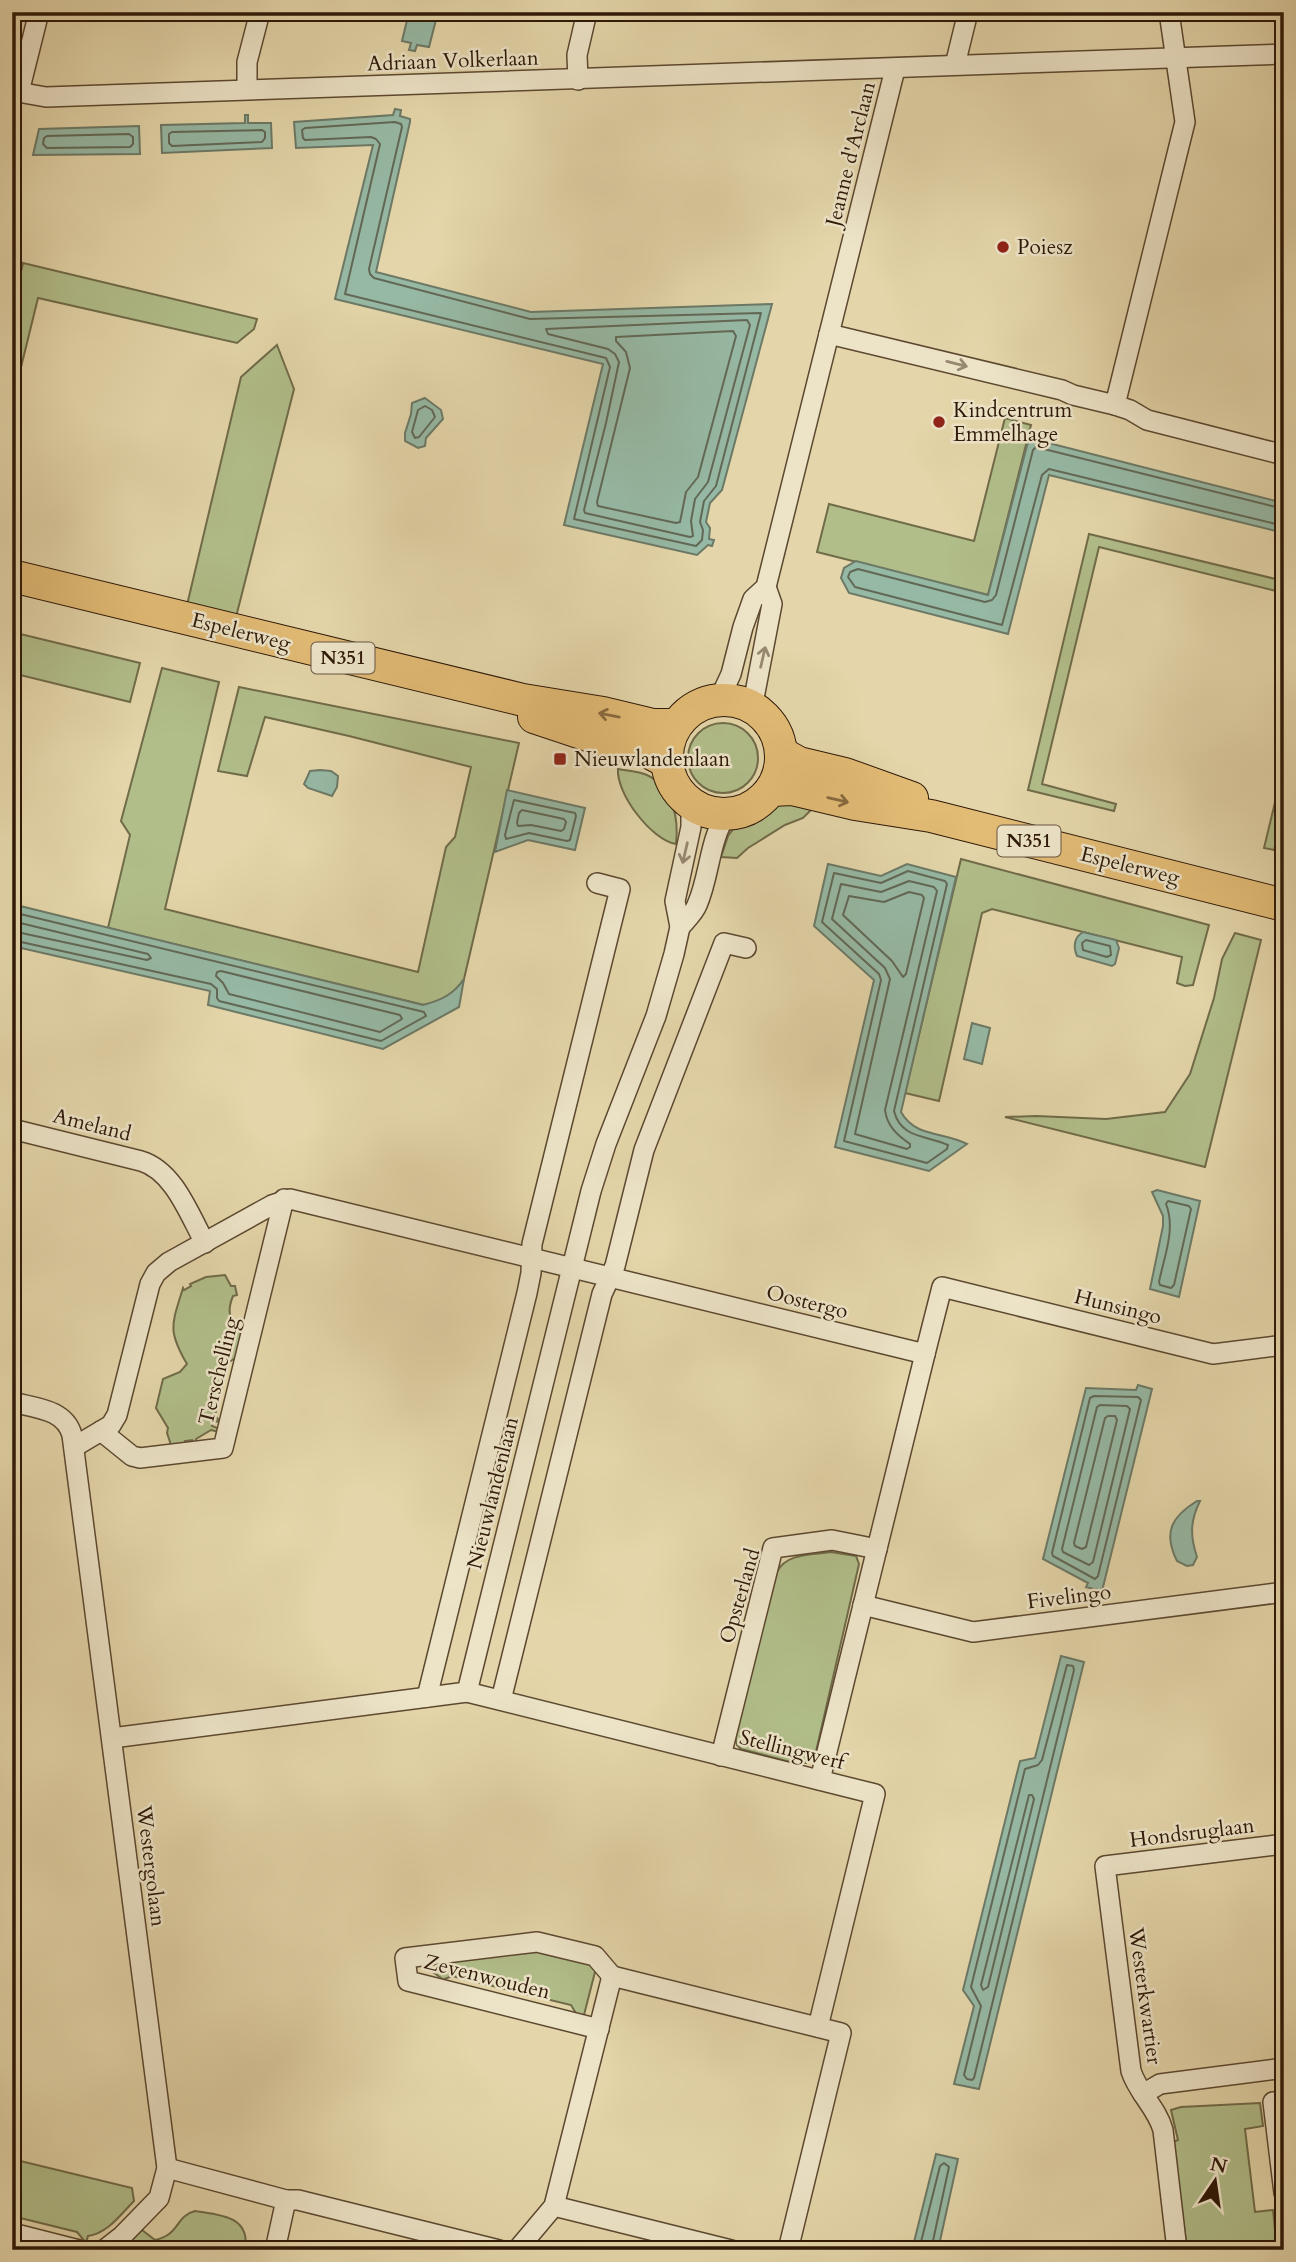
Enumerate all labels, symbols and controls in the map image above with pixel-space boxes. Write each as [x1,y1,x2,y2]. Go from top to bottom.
street label: Adriaan Volkerlaan [367,44,539,78]
street label: Jeanne d'Arclaan [818,78,883,232]
place label: Poiesz [1017,233,1073,262]
marker: Poiesz [995,239,1011,255]
one-way arrow [945,358,968,372]
place label: Kindcentrum Emmelhage [953,396,1073,449]
marker: Kindcentrum Emmelhage [931,414,947,430]
street label: Espelerweg [188,606,294,658]
road number: N351 [312,642,374,674]
one-way arrow [756,646,770,669]
one-way arrow [599,707,621,721]
place label: Nieuwlandenlaan [574,745,730,774]
marker: Nieuwlandenlaan [552,751,568,767]
one-way arrow [826,794,849,807]
road number: N351 [998,826,1060,856]
street label: Espelerweg [1077,840,1183,892]
one-way arrow [678,841,691,863]
street label: Ameland [50,1101,134,1149]
street label: Oostergo [763,1278,851,1326]
street label: Hunsingo [1071,1282,1165,1332]
street label: Terschelling [192,1314,246,1428]
street label: Nieuwlandenlaan [460,1414,526,1572]
street label: Opsterland [713,1545,767,1647]
street label: Fivelingo [1025,1577,1113,1617]
street label: Stellingwerf [736,1723,851,1778]
street label: Westergolaan [129,1803,173,1928]
street label: Hondsruglaan [1128,1811,1256,1855]
street label: Westerkwartier [1121,1925,1169,2067]
street label: Zevenwouden [421,1947,553,2007]
north arrow [1180,2146,1250,2216]
text: N [1208,2151,1230,2180]

